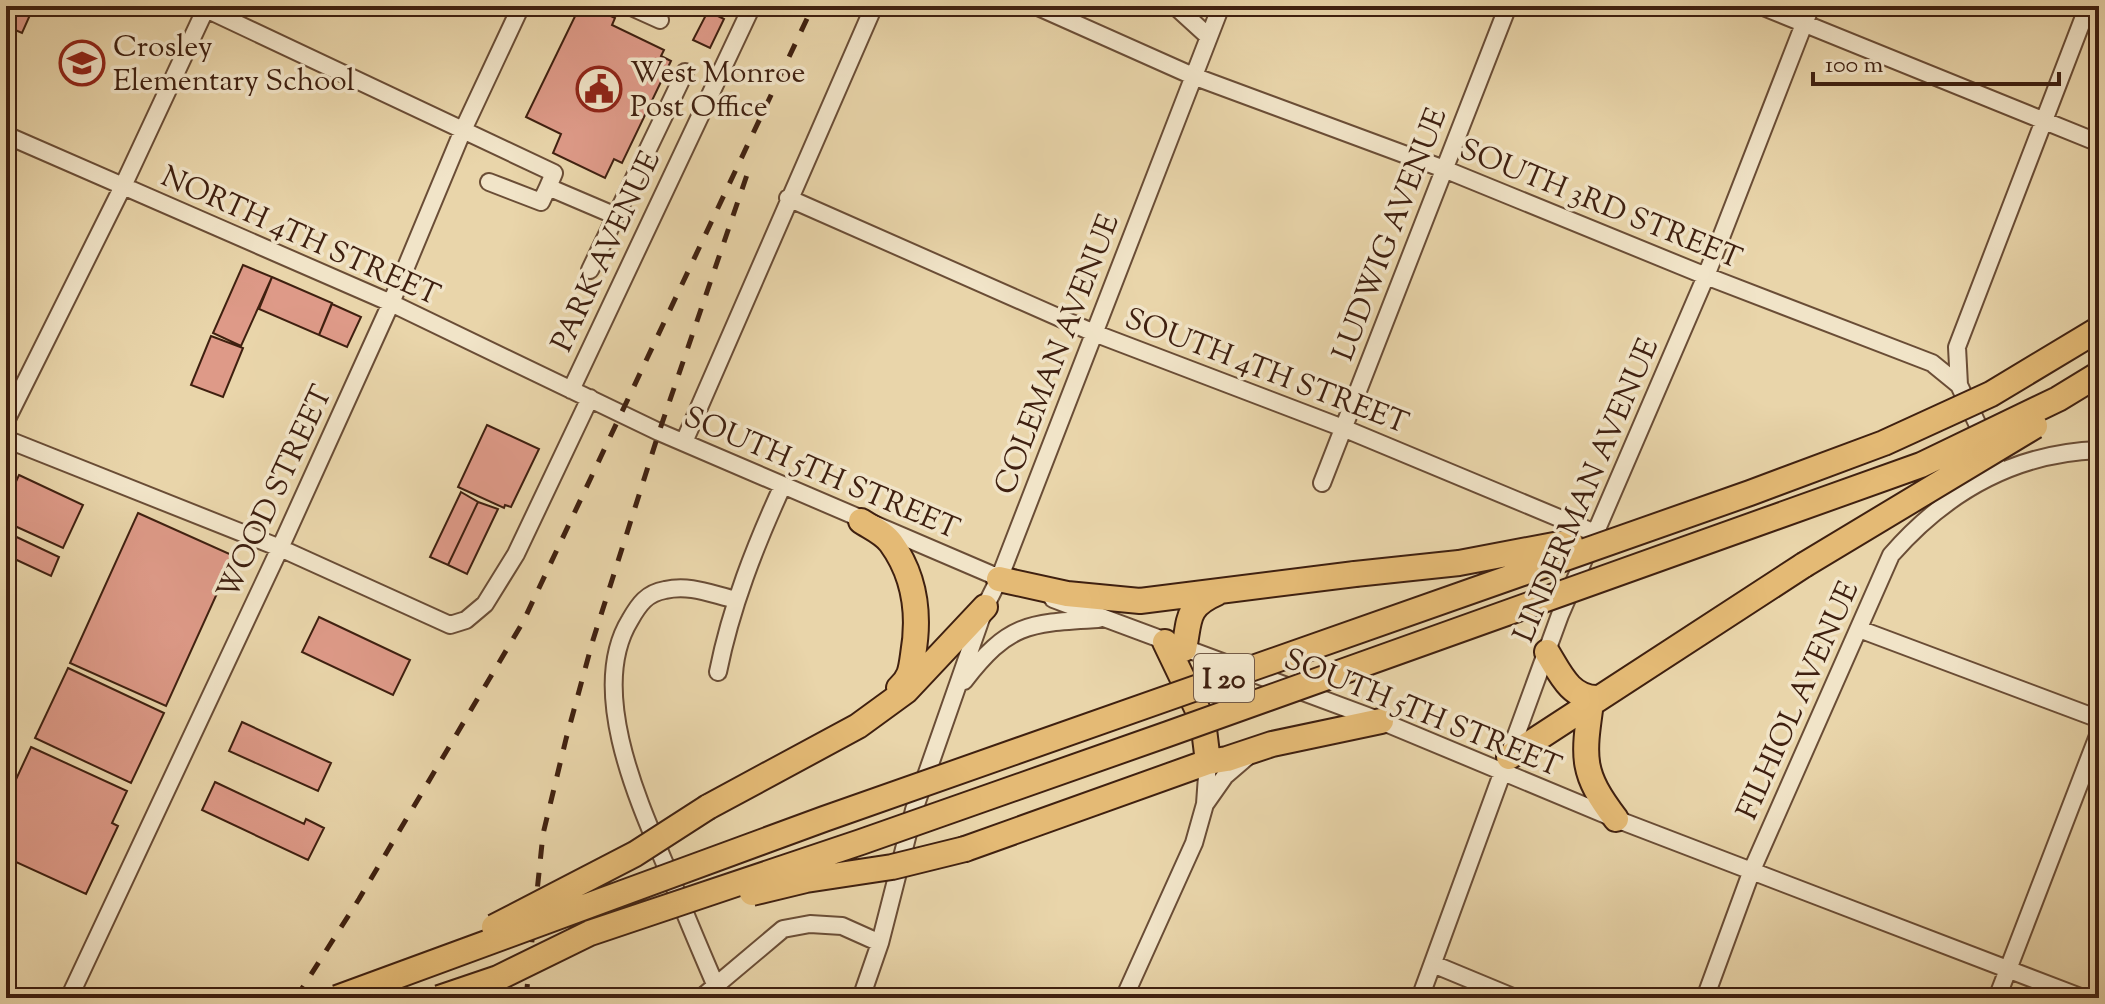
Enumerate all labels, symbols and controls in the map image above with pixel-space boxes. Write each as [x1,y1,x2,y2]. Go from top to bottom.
place label: Crosley Elementary School [113,27,355,104]
scale bar [1813,36,2059,86]
school or university icon: Crosley Elementary School [58,39,106,87]
text: 100 m [1825,49,1883,83]
place label: West Monroe Post Office [630,53,805,130]
public building icon: West Monroe Post Office [575,65,623,113]
street label: LUDWIG AVENUE [1323,102,1459,368]
street label: SOUTH 3RD STREET [1453,129,1748,282]
street label: PARK AVENUE [542,145,673,360]
street label: NORTH 4TH STREET [154,156,446,318]
street label: COLEMAN AVENUE [985,208,1132,501]
street label: SOUTH 4TH STREET [1118,298,1414,446]
street label: LINDERMAN AVENUE [1504,332,1671,650]
street label: WOOD STREET [208,379,345,607]
street label: SOUTH 5TH STREET [676,397,966,552]
street label: FILHIOL AVENUE [1727,575,1871,827]
street label: SOUTH 5TH STREET [1277,639,1567,790]
road number: I 20 [1194,654,1254,702]

